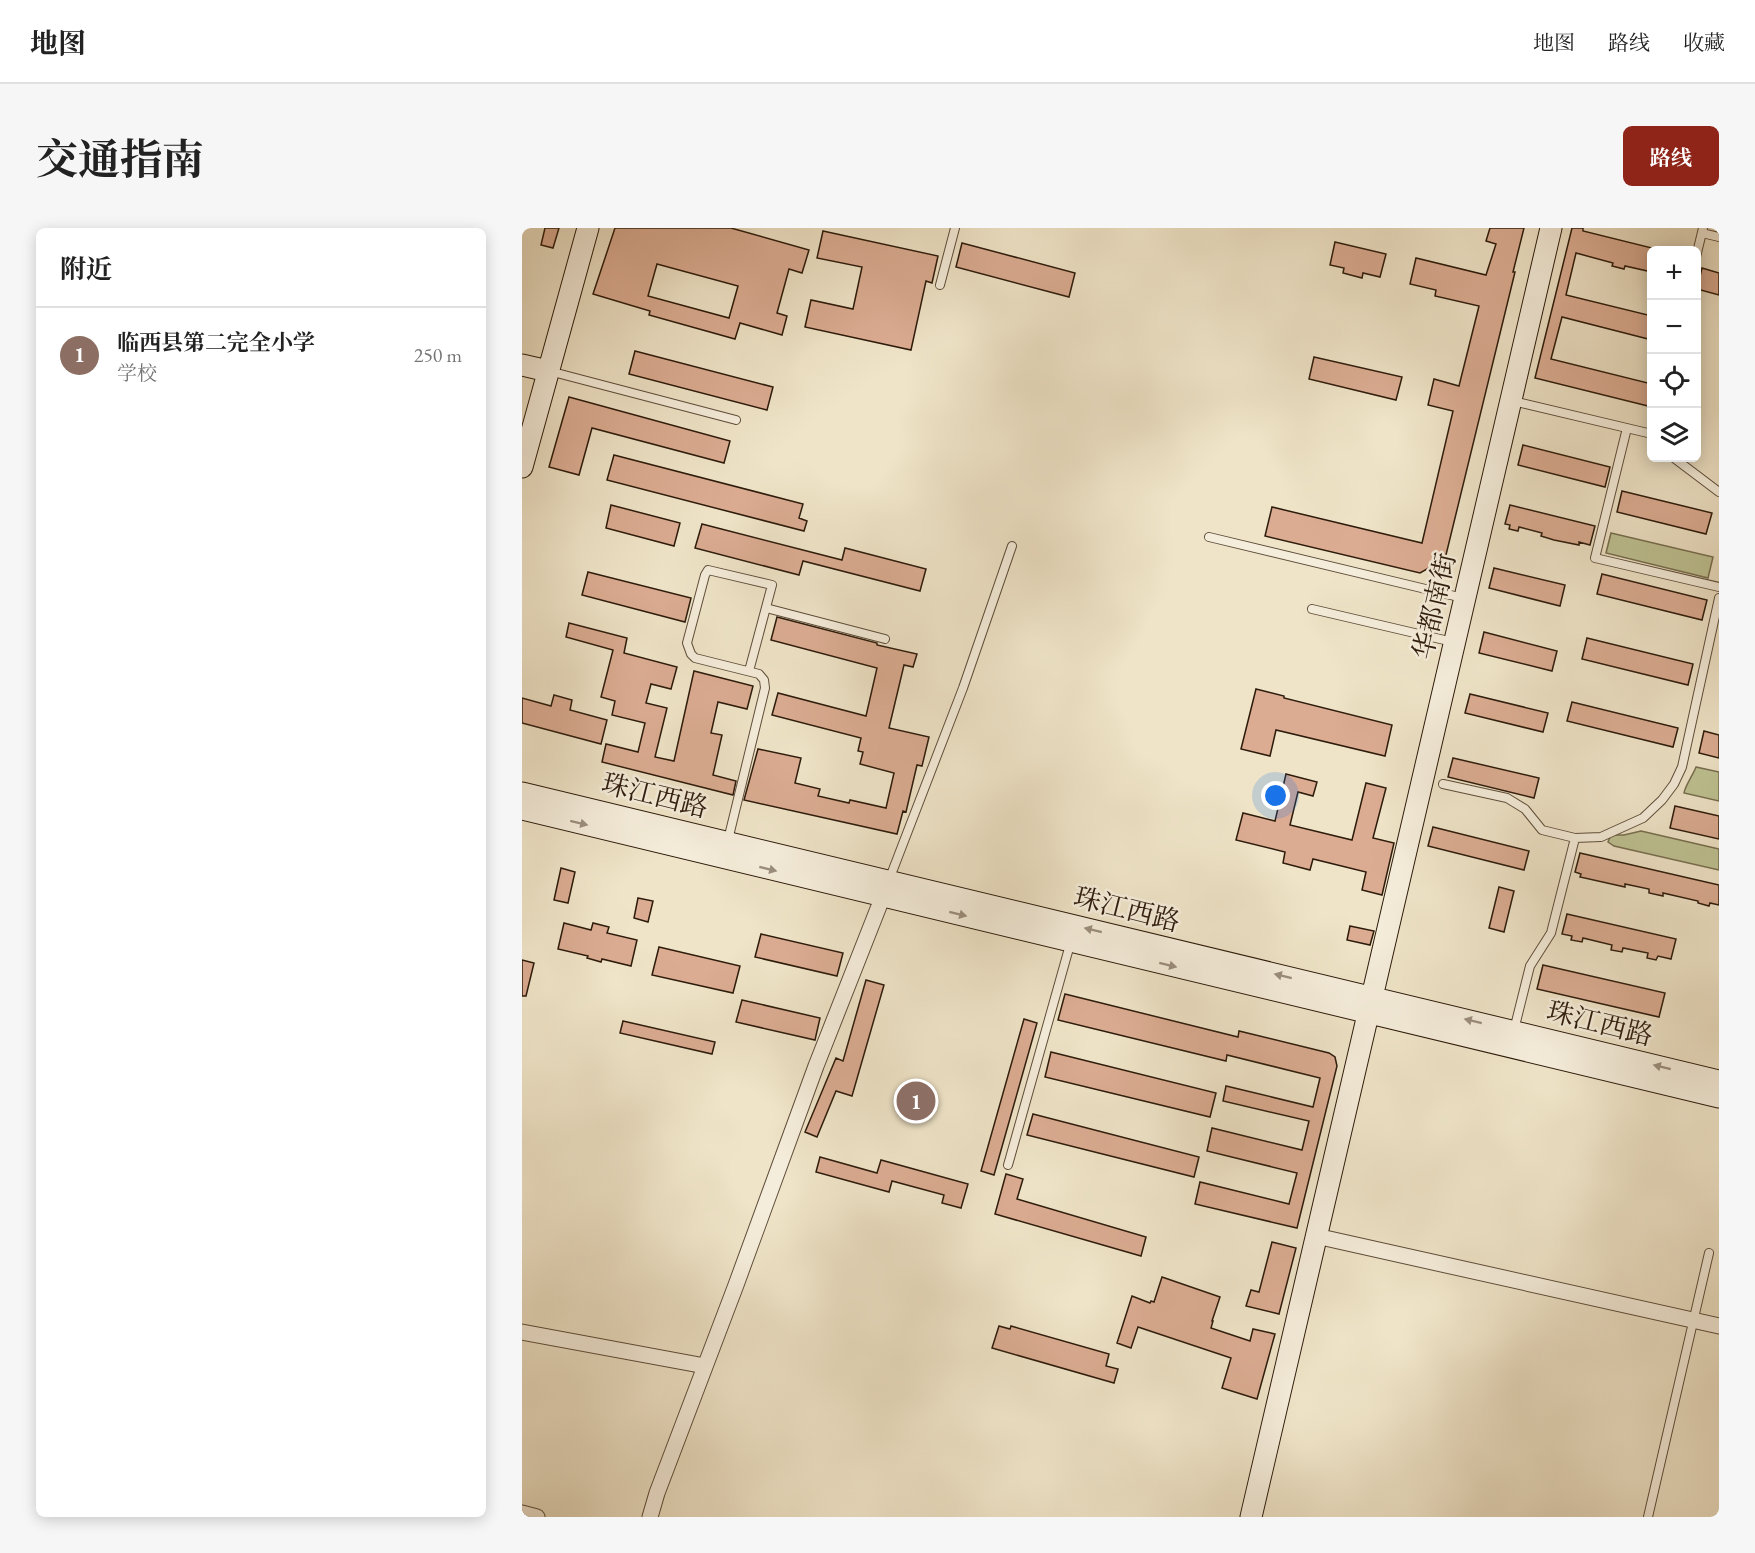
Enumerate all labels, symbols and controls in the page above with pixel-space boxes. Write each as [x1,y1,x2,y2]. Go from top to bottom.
text: 地图 [30,25,86,61]
text: 地图 [1533,29,1575,56]
text: 路线 [1608,29,1650,56]
text: 收藏 [1683,29,1725,56]
button: 路线 [1623,126,1719,186]
text: 交通指南 [36,132,204,187]
map controls [1647,246,1701,462]
button: + [1647,246,1701,300]
text: 附近 [60,252,112,286]
button: − [1647,300,1701,354]
text: 临西县第二完全小学 [117,328,315,357]
text: 1 [74,342,85,368]
text: 250 m [414,342,462,368]
button: locate [1647,354,1701,408]
text: 学校 [117,360,157,386]
button: layers [1647,408,1701,462]
street label: 华都南街 [1405,549,1463,663]
street label: 珠江西路 [598,765,712,825]
your location [1261,781,1290,810]
one-way arrow [570,818,588,828]
one-way arrow [759,864,778,874]
street label: 珠江西路 [1070,879,1184,939]
one-way arrow [949,910,967,920]
one-way arrow [1084,925,1103,935]
one-way arrow [1159,960,1177,970]
one-way arrow [1274,970,1292,980]
street label: 珠江西路 [1543,993,1657,1053]
one-way arrow [1463,1016,1482,1026]
one-way arrow [1653,1062,1671,1072]
pin: 1 [896,1078,936,1124]

